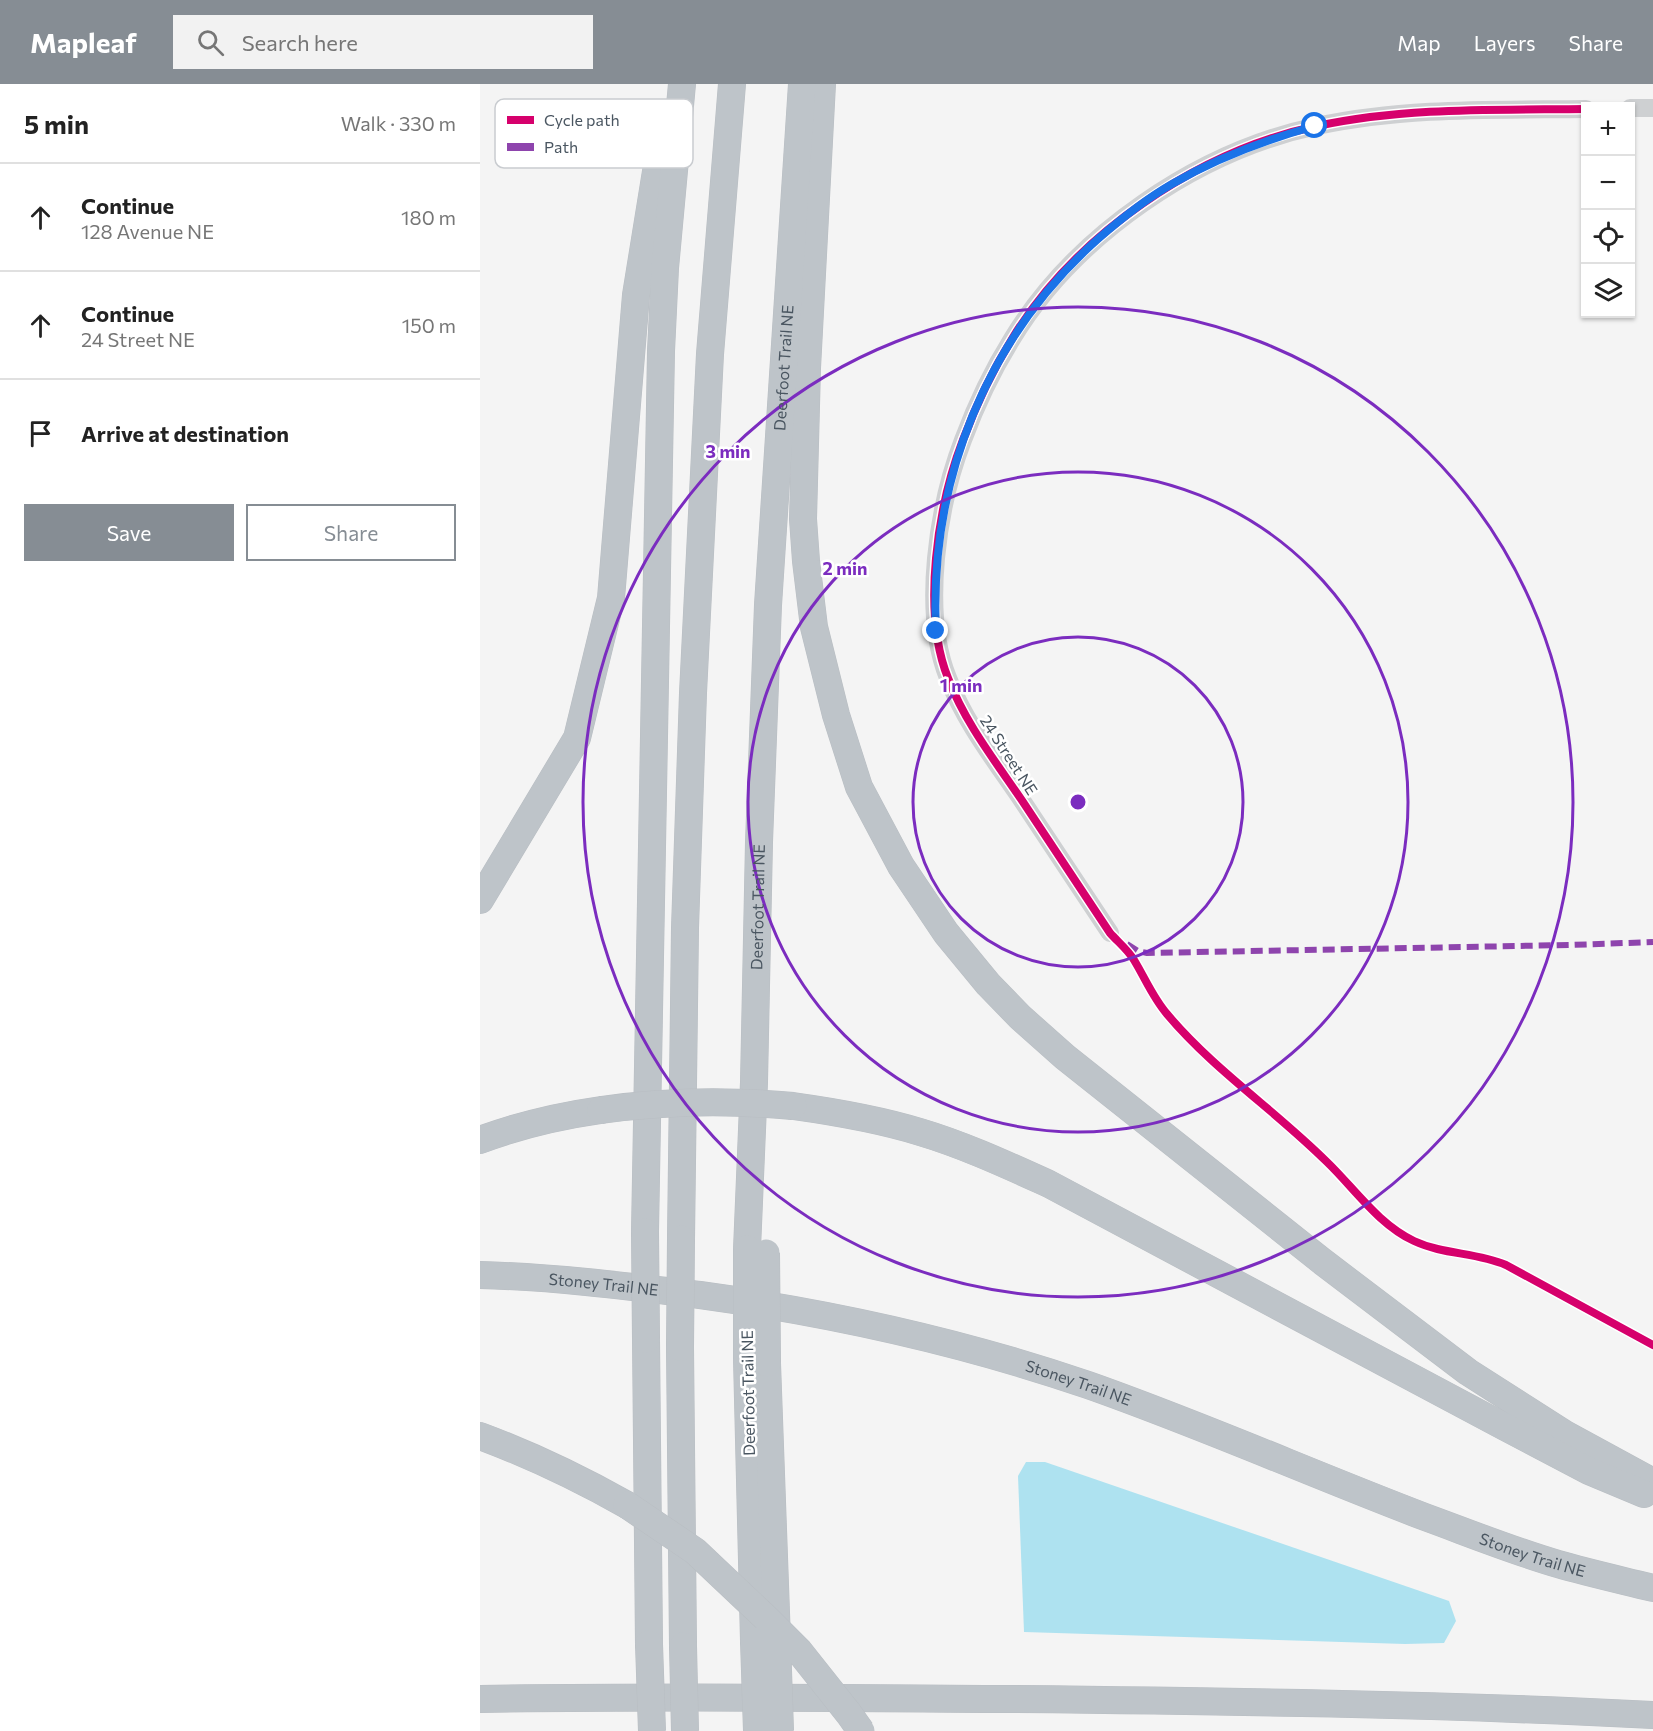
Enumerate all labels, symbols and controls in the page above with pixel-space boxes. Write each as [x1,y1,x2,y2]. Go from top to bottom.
search box [173,15,593,69]
text: Mapleaf [30,25,137,59]
icon: search [194,26,227,59]
text: Search here [242,29,358,56]
text: Map [1397,30,1441,55]
text: Layers [1474,30,1536,55]
text: Share [1569,30,1623,55]
legend [495,99,693,168]
map controls [1581,102,1635,318]
button: + [1581,102,1635,156]
text: 5 min [24,108,89,139]
text: Cycle path [544,110,620,129]
text: Walk · 330 m [341,111,456,135]
route start [1301,112,1327,138]
text: Path [544,137,578,156]
button: − [1581,156,1635,210]
text: Continue [81,192,174,219]
icon: ahead [24,201,57,234]
text: 180 m [401,205,456,229]
button: locate [1581,210,1635,264]
text: 128 Avenue NE [81,219,214,243]
button: layers [1581,264,1635,318]
text: Continue [81,300,174,327]
street label: Deerfoot Trail NE [769,304,797,431]
icon: ahead [24,309,57,342]
text: 150 m [402,313,456,337]
text: 24 Street NE [81,327,195,351]
icon: arrive [24,417,57,450]
text: Arrive at destination [81,420,289,447]
text: 3 min [705,440,751,462]
button: Save [24,504,234,561]
button: Share [246,504,456,561]
text: 2 min [823,557,867,579]
route end [922,617,948,643]
text: 1 min [940,674,982,696]
street label: 24 Street NE [977,711,1042,798]
centre of rings [1068,792,1088,812]
street label: Deerfoot Trail NE [746,844,768,970]
street label: Stoney Trail NE [548,1269,660,1299]
street label: Deerfoot Trail NE [737,1330,758,1456]
street label: Stoney Trail NE [1023,1356,1134,1409]
street label: Stoney Trail NE [1477,1528,1588,1580]

